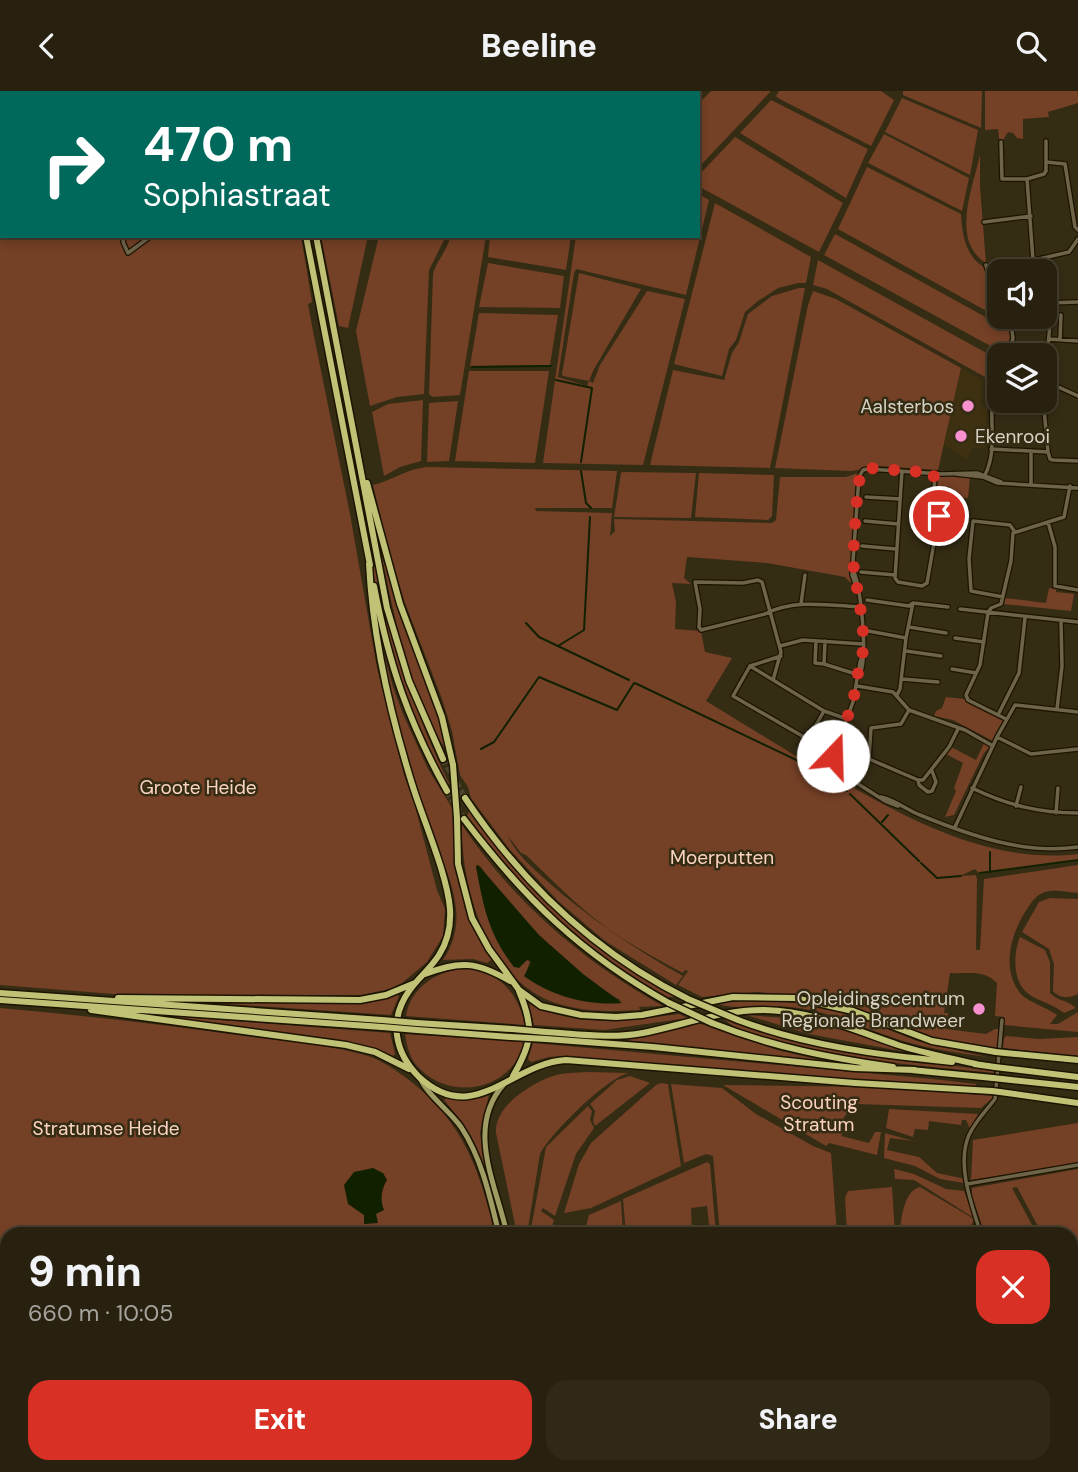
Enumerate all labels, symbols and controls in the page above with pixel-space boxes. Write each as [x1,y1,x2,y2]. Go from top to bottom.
text: Beeline [481,25,597,67]
icon: back [28,27,66,65]
icon: search [1012,27,1050,65]
text: 470 m [143,112,293,176]
icon: right [28,119,119,210]
text: Sophiastraat [143,174,331,216]
map controls [987,259,1057,413]
button: sound [987,259,1057,329]
button: layers [987,343,1057,413]
place label: Aalsterbos [860,394,954,419]
marker: Aalsterbos [960,398,976,414]
place label: Ekenrooi [975,424,1050,449]
marker: Ekenrooi [953,428,969,444]
pin [909,486,969,546]
icon: arrive [920,497,958,535]
position arrow [796,719,870,793]
park label: Groote Heide [139,775,257,800]
park label: Moerputten [670,845,774,870]
place label: Opleidingscentrum Regionale Brandweer [781,986,965,1033]
marker: Opleidingscentrum Regionale Brandweer [971,1001,987,1017]
park label: Scouting Stratum [780,1090,858,1137]
park label: Stratumse Heide [32,1116,180,1141]
text: 9 min [28,1244,142,1299]
button: close [976,1250,1050,1324]
text: 660 m · 10:05 [28,1298,173,1328]
button: Exit [28,1380,532,1460]
button: Share [546,1380,1050,1460]

